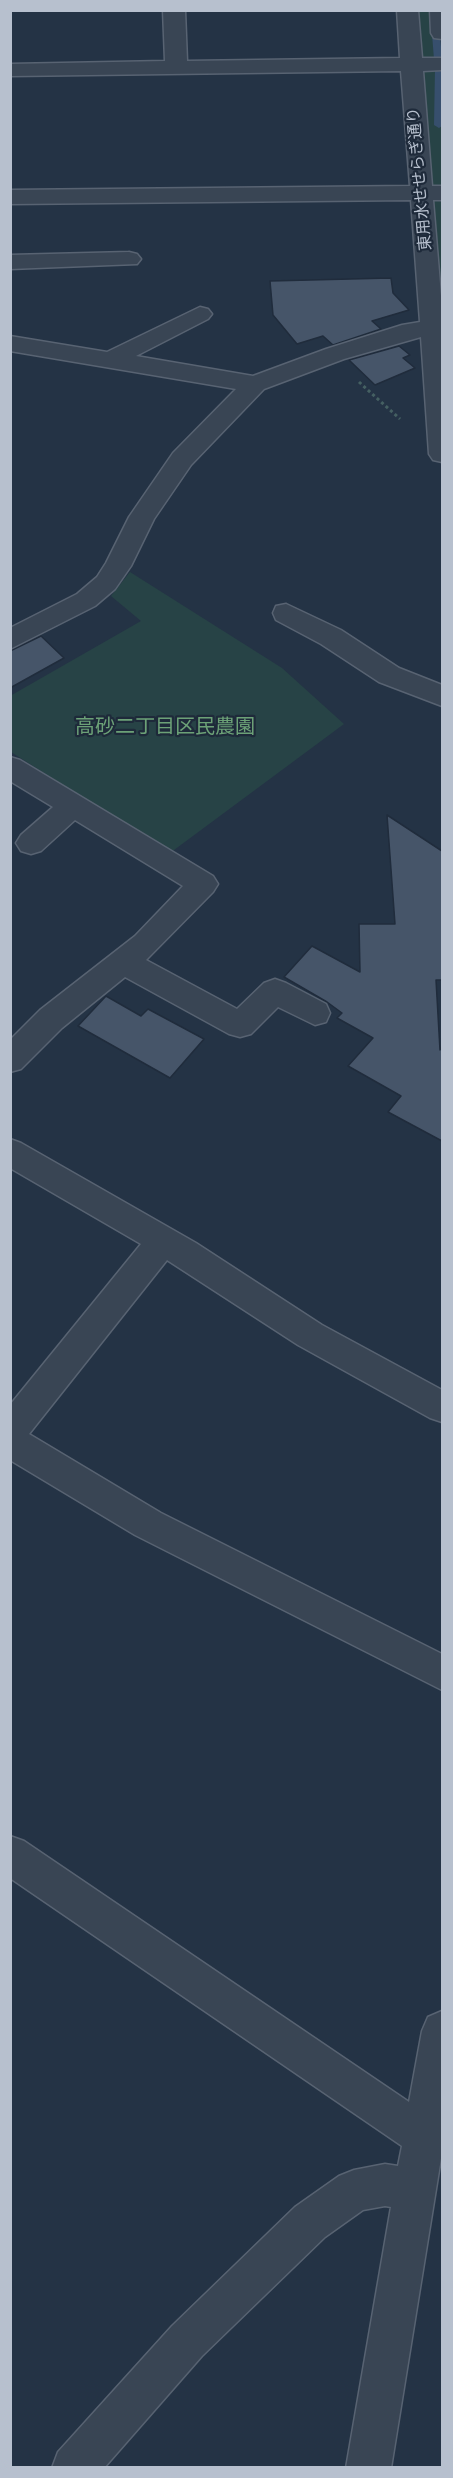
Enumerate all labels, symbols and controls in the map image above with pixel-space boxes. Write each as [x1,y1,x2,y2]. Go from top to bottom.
street label: 東用水せせらぎ通り [404,106,436,252]
park label: 高砂二丁目区民農園 [75,715,255,739]

